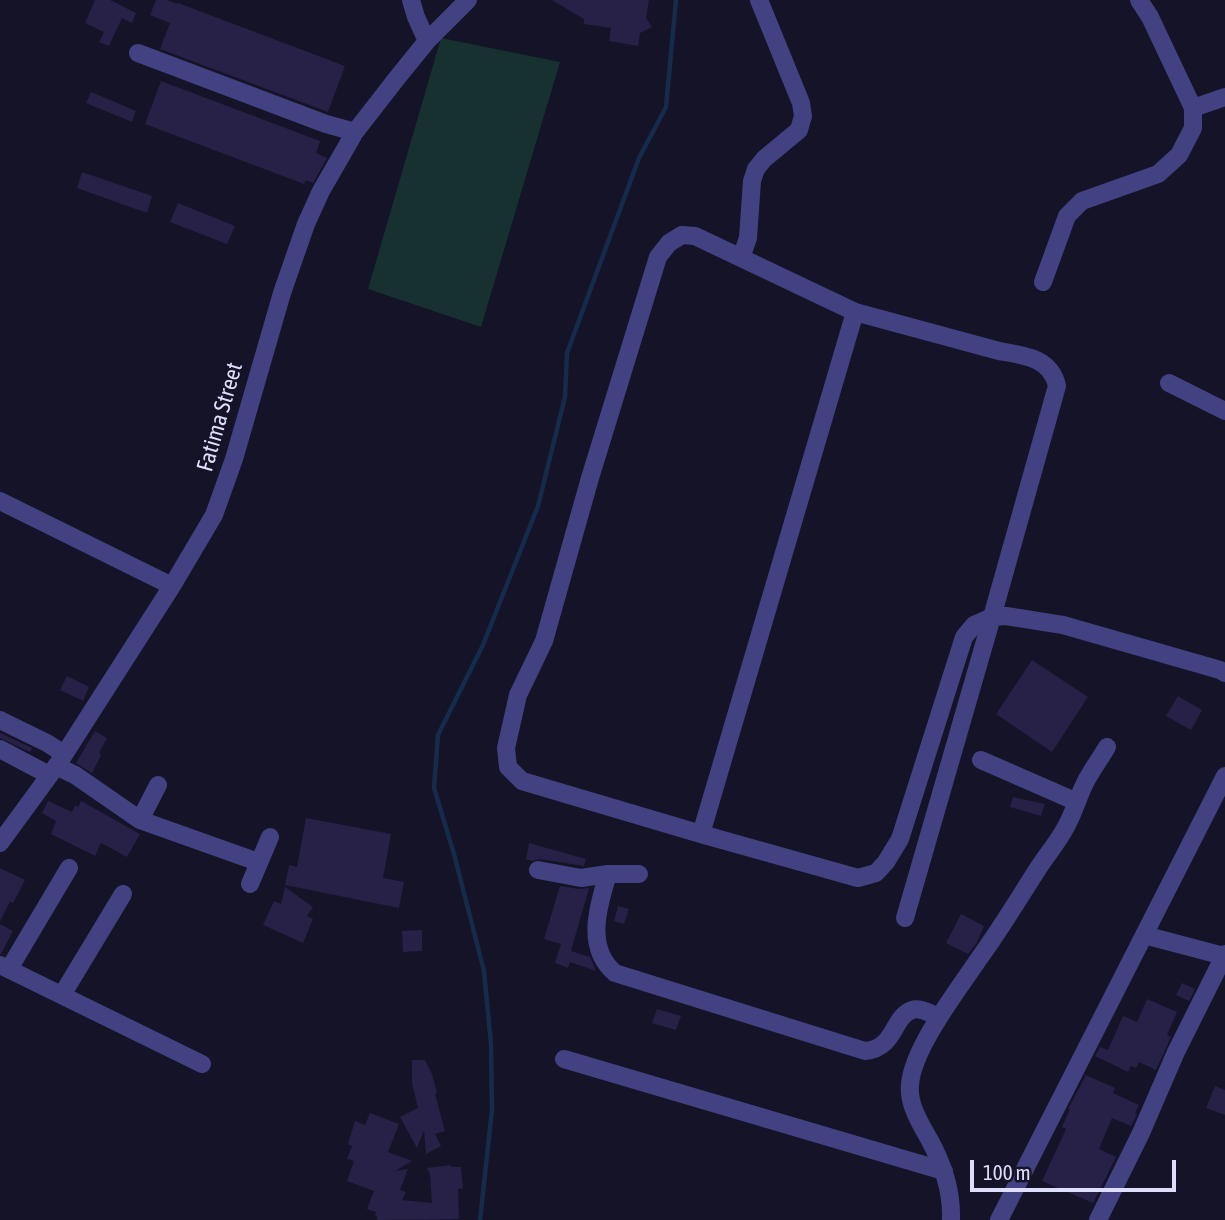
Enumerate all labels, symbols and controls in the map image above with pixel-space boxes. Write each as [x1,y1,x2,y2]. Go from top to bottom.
street label: Fatima Street [191,359,249,475]
scale bar [973,1146,1180,1190]
text: 100 m [983,1160,1031,1184]

